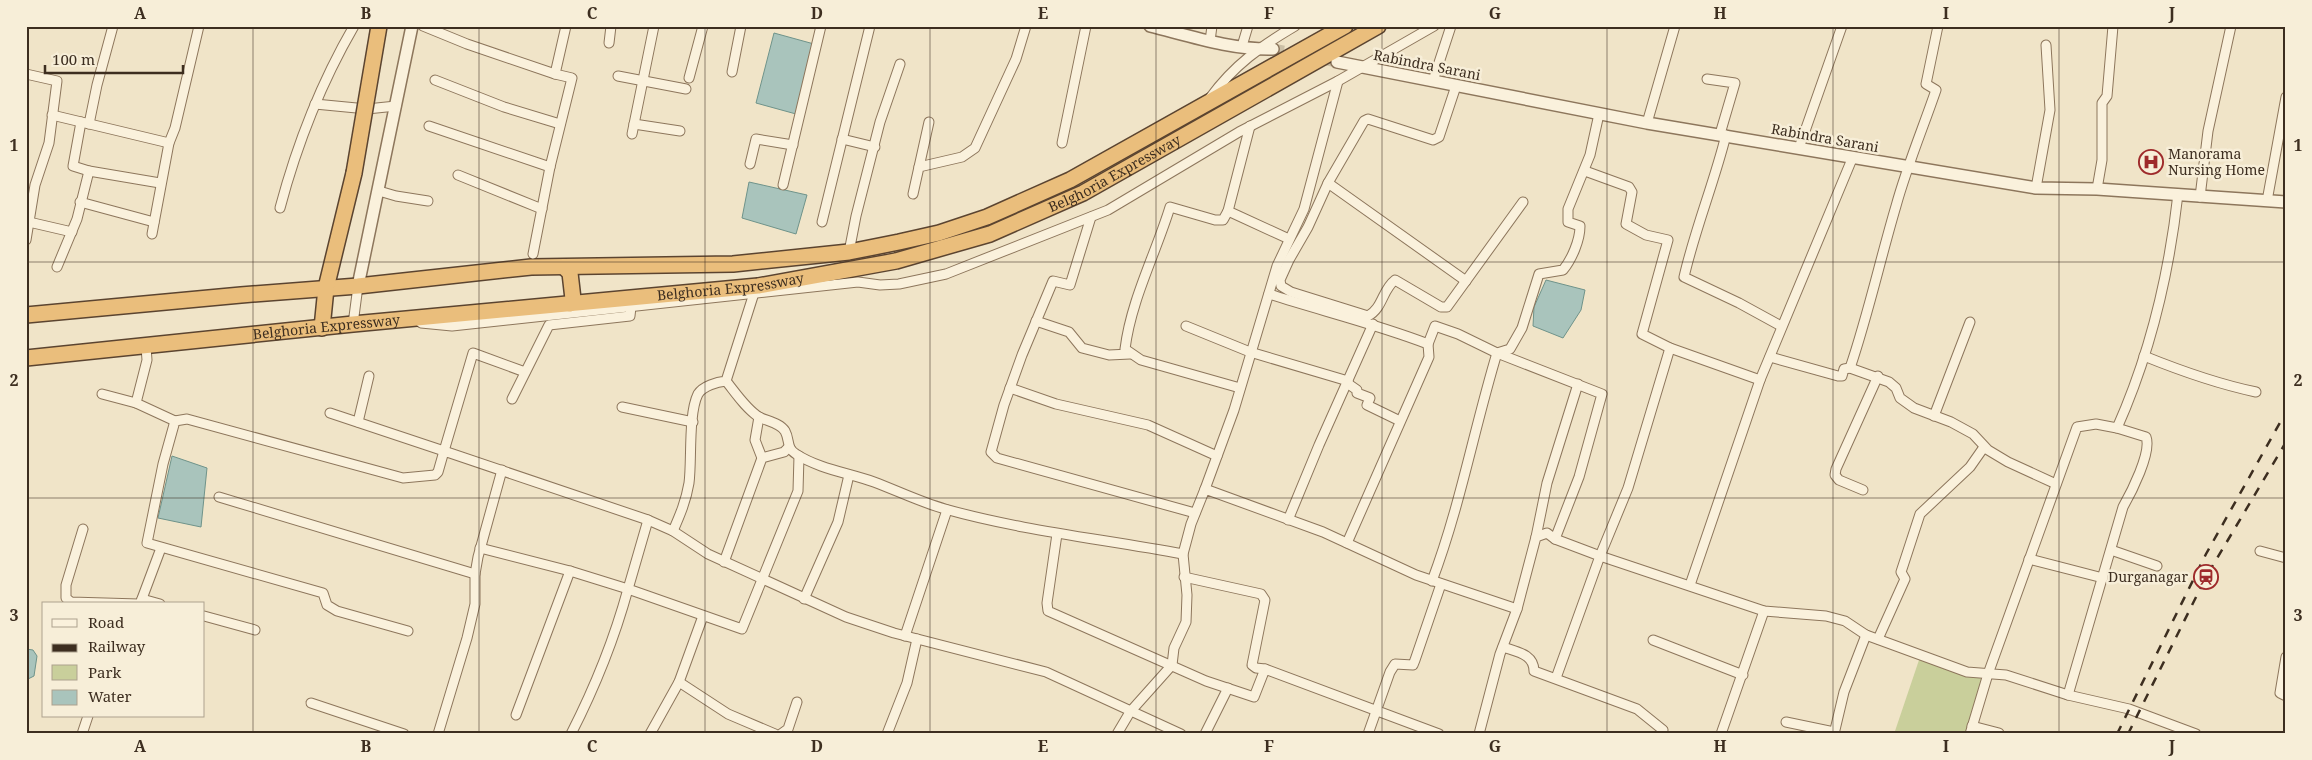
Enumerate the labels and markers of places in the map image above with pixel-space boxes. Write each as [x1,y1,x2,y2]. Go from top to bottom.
place label: Manorama Nursing Home [2168,144,2265,179]
hospital icon: Manorama Nursing Home [2138,149,2164,175]
station icon: Durganagar [2193,564,2219,590]
place label: Durganagar [2108,567,2188,586]

